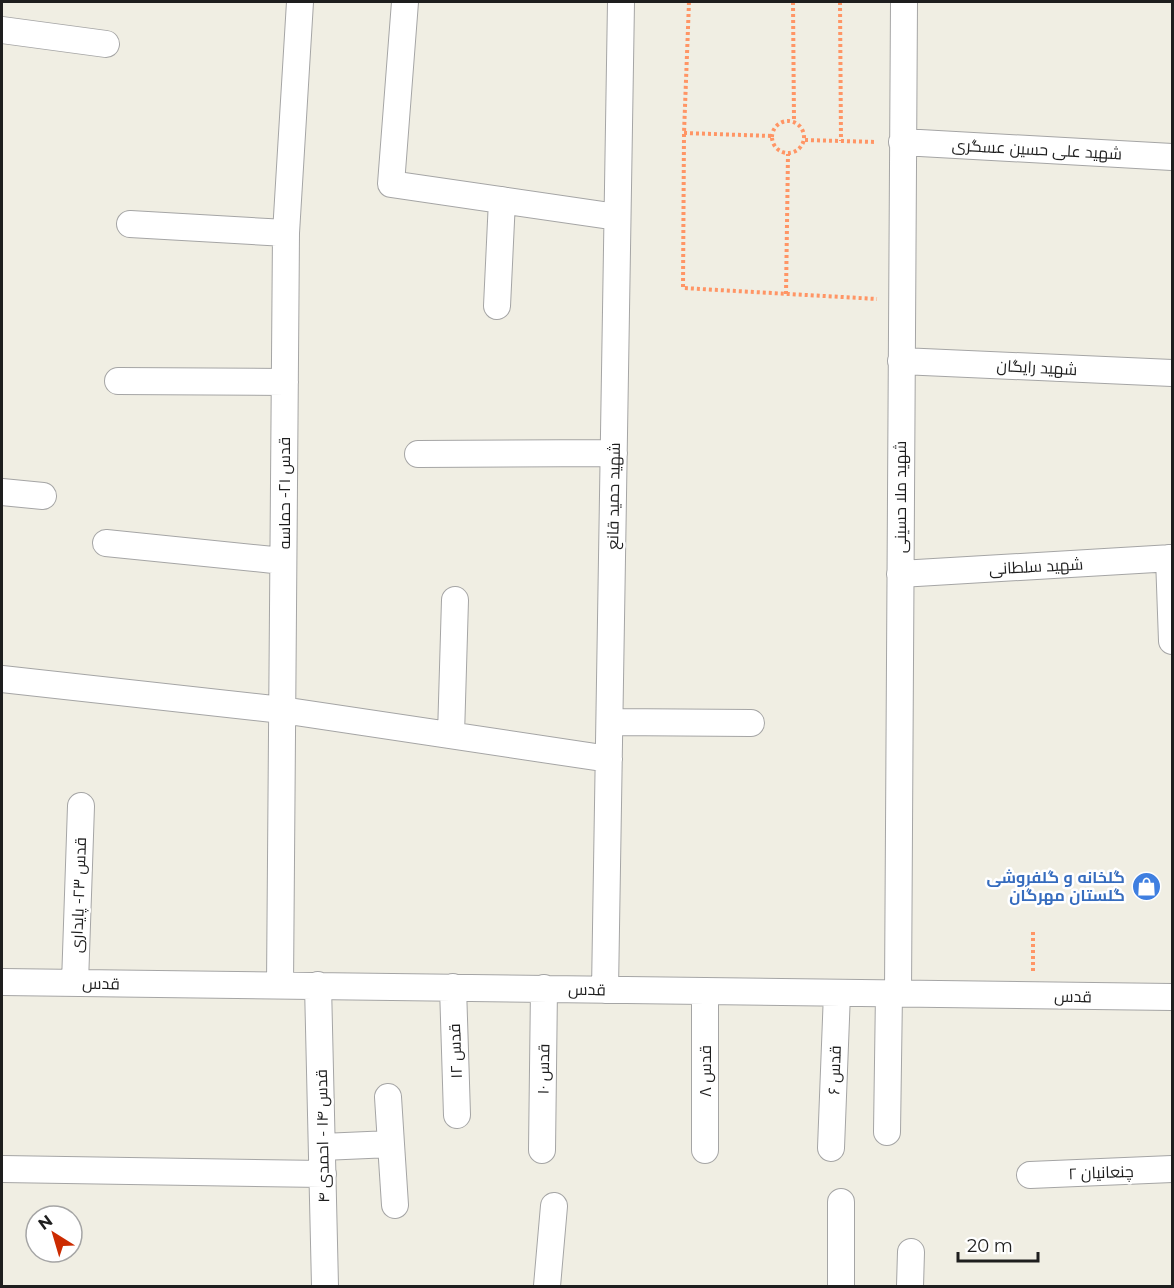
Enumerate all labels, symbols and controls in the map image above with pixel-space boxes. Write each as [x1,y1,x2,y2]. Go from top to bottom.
street label: شهید علی حسین عسگری [951,136,1123,164]
street label: شهید رایگان [996,356,1078,380]
street label: قدس ۲۱- حماسه [275,437,295,549]
street label: شهید ملا حسینی [891,441,911,553]
street label: شهید حمید قانع [603,442,626,550]
street label: شهید سلطانی [988,555,1084,579]
street label: قدس ۲۳- پایداری [67,837,92,953]
place label: گلخانه و گلفروشی گلستان مهرگان [987,868,1125,905]
shop icon: گلخانه و گلفروشی گلستان مهرگان [1130,870,1162,902]
street label: قدس [82,974,120,994]
street label: قدس [568,980,606,1000]
street label: قدس [1054,987,1092,1007]
street label: قدس ۱۲ [445,1023,467,1079]
street label: قدس ۱۰ [534,1043,554,1095]
street label: قدس ۸ [696,1045,716,1097]
street label: قدس ۶ [824,1045,846,1095]
street label: قدس ۱۴ - احمدی ۴ [312,1069,334,1203]
street label: چنعانیان ۲ [1068,1162,1134,1185]
north arrow [24,1204,84,1264]
text: N [34,1211,56,1234]
scale bar [958,1225,1038,1263]
text: 20 m [967,1235,1013,1257]

